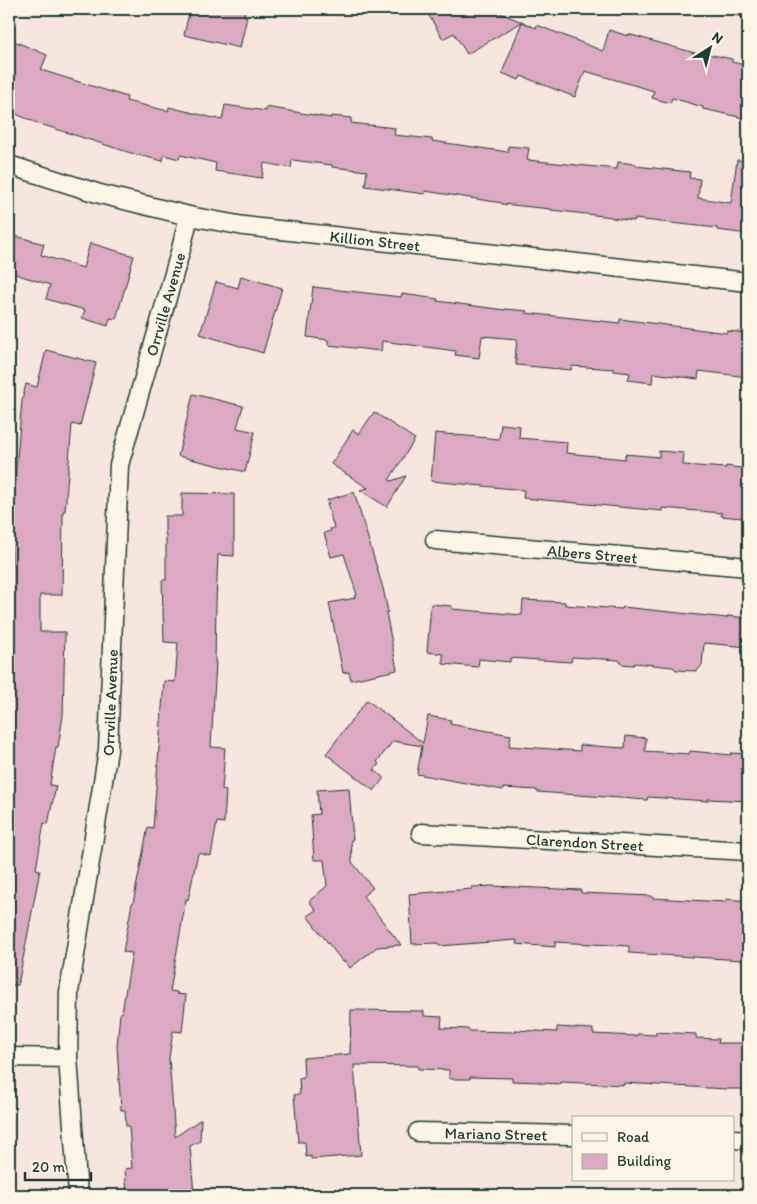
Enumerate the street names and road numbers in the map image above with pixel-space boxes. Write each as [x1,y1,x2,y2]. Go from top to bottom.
street label: Killion Street [329,227,421,256]
street label: Orrville Avenue [142,250,189,358]
street label: Albers Street [546,541,638,567]
street label: Orrville Avenue [98,649,122,757]
street label: Clarendon Street [525,830,644,855]
street label: Mariano Street [444,1124,548,1145]

